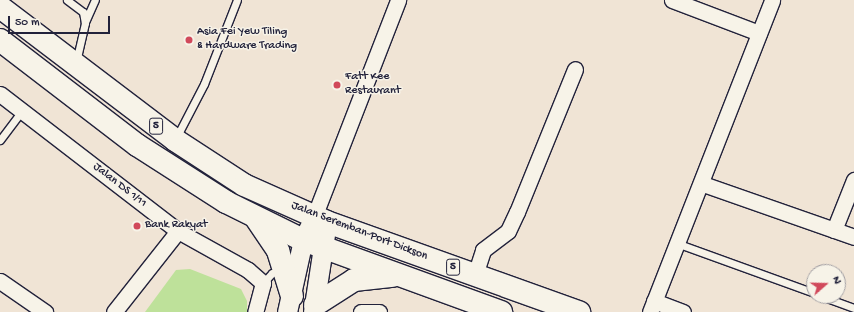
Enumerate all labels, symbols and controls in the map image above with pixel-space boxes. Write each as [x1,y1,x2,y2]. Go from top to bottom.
scale bar [10,8,112,34]
text: 50 m [15,16,40,30]
place label: Asia Fei Yew Tiling & Hardware Trading [197,26,297,54]
marker: Asia Fei Yew Tiling & Hardware Trading [184,35,194,45]
place label: Fatt Kee Restaurant [345,71,401,99]
marker: Fatt Kee Restaurant [332,80,342,90]
road number: 5 [149,117,163,135]
street label: Jalan DS 1/11 [89,160,149,212]
street label: Jalan Seremban-Port Dickson [289,199,429,265]
place label: Bank Rakyat [145,219,207,233]
marker: Bank Rakyat [132,221,142,231]
road number: 5 [446,258,460,276]
north arrow [806,264,846,304]
text: N [829,275,843,286]

